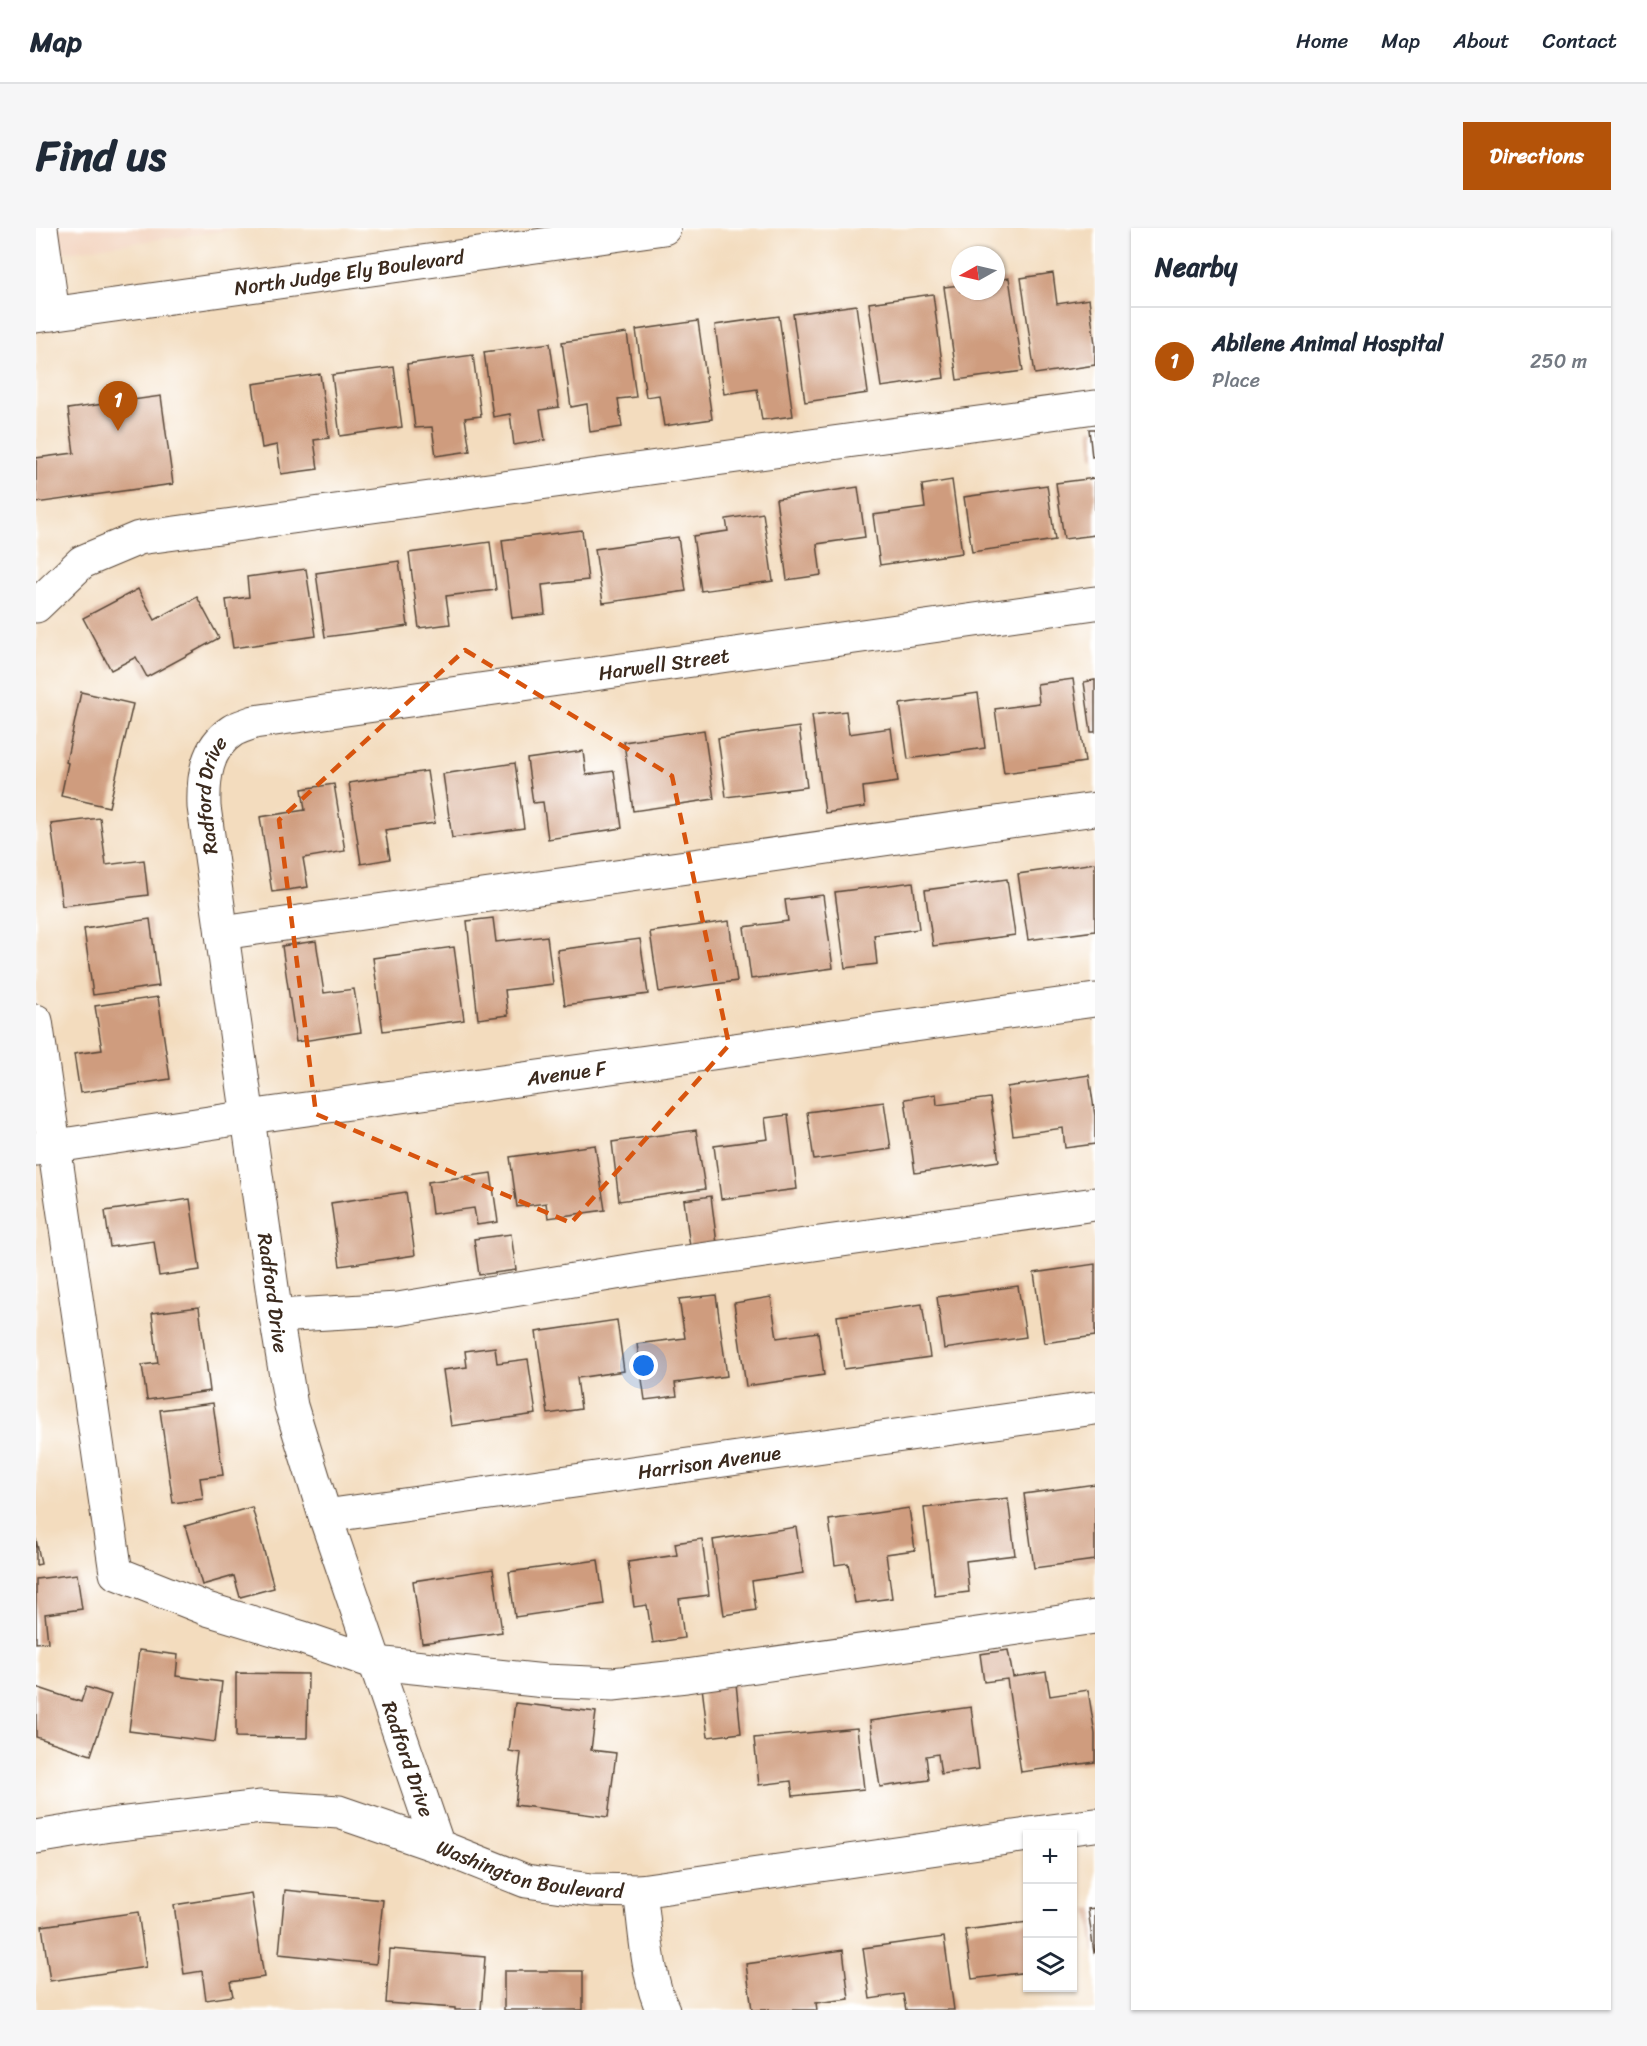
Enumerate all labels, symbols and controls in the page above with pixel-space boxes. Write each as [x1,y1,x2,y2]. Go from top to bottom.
text: Map [30,17,82,66]
text: Home [1296,22,1348,60]
text: Map [1381,22,1420,60]
text: About [1453,22,1510,60]
text: Contact [1543,22,1617,60]
text: Find us [36,119,166,193]
button: Directions [1463,122,1611,190]
street label: North Judge Ely Boulevard [232,239,468,306]
text: Nearby [1155,244,1237,290]
north arrow [951,246,1005,300]
text: Abilene Animal Hospital [1212,324,1443,363]
text: 1 [1170,344,1179,379]
text: 250 m [1530,344,1587,379]
text: Place [1212,363,1260,398]
pin: 1 [98,382,137,431]
street label: Harwell Street [596,638,732,691]
street label: Radford Drive [187,727,236,857]
street label: Avenue F [524,1051,610,1097]
street label: Radford Drive [247,1231,298,1355]
your location [629,1351,658,1380]
street label: Harrison Avenue [635,1435,784,1490]
street label: Radford Drive [371,1696,444,1822]
street label: Washington Boulevard [431,1830,625,1909]
map controls [1023,1830,1077,1992]
button: + [1023,1830,1077,1884]
button: − [1023,1884,1077,1938]
button: layers [1023,1938,1077,1992]

